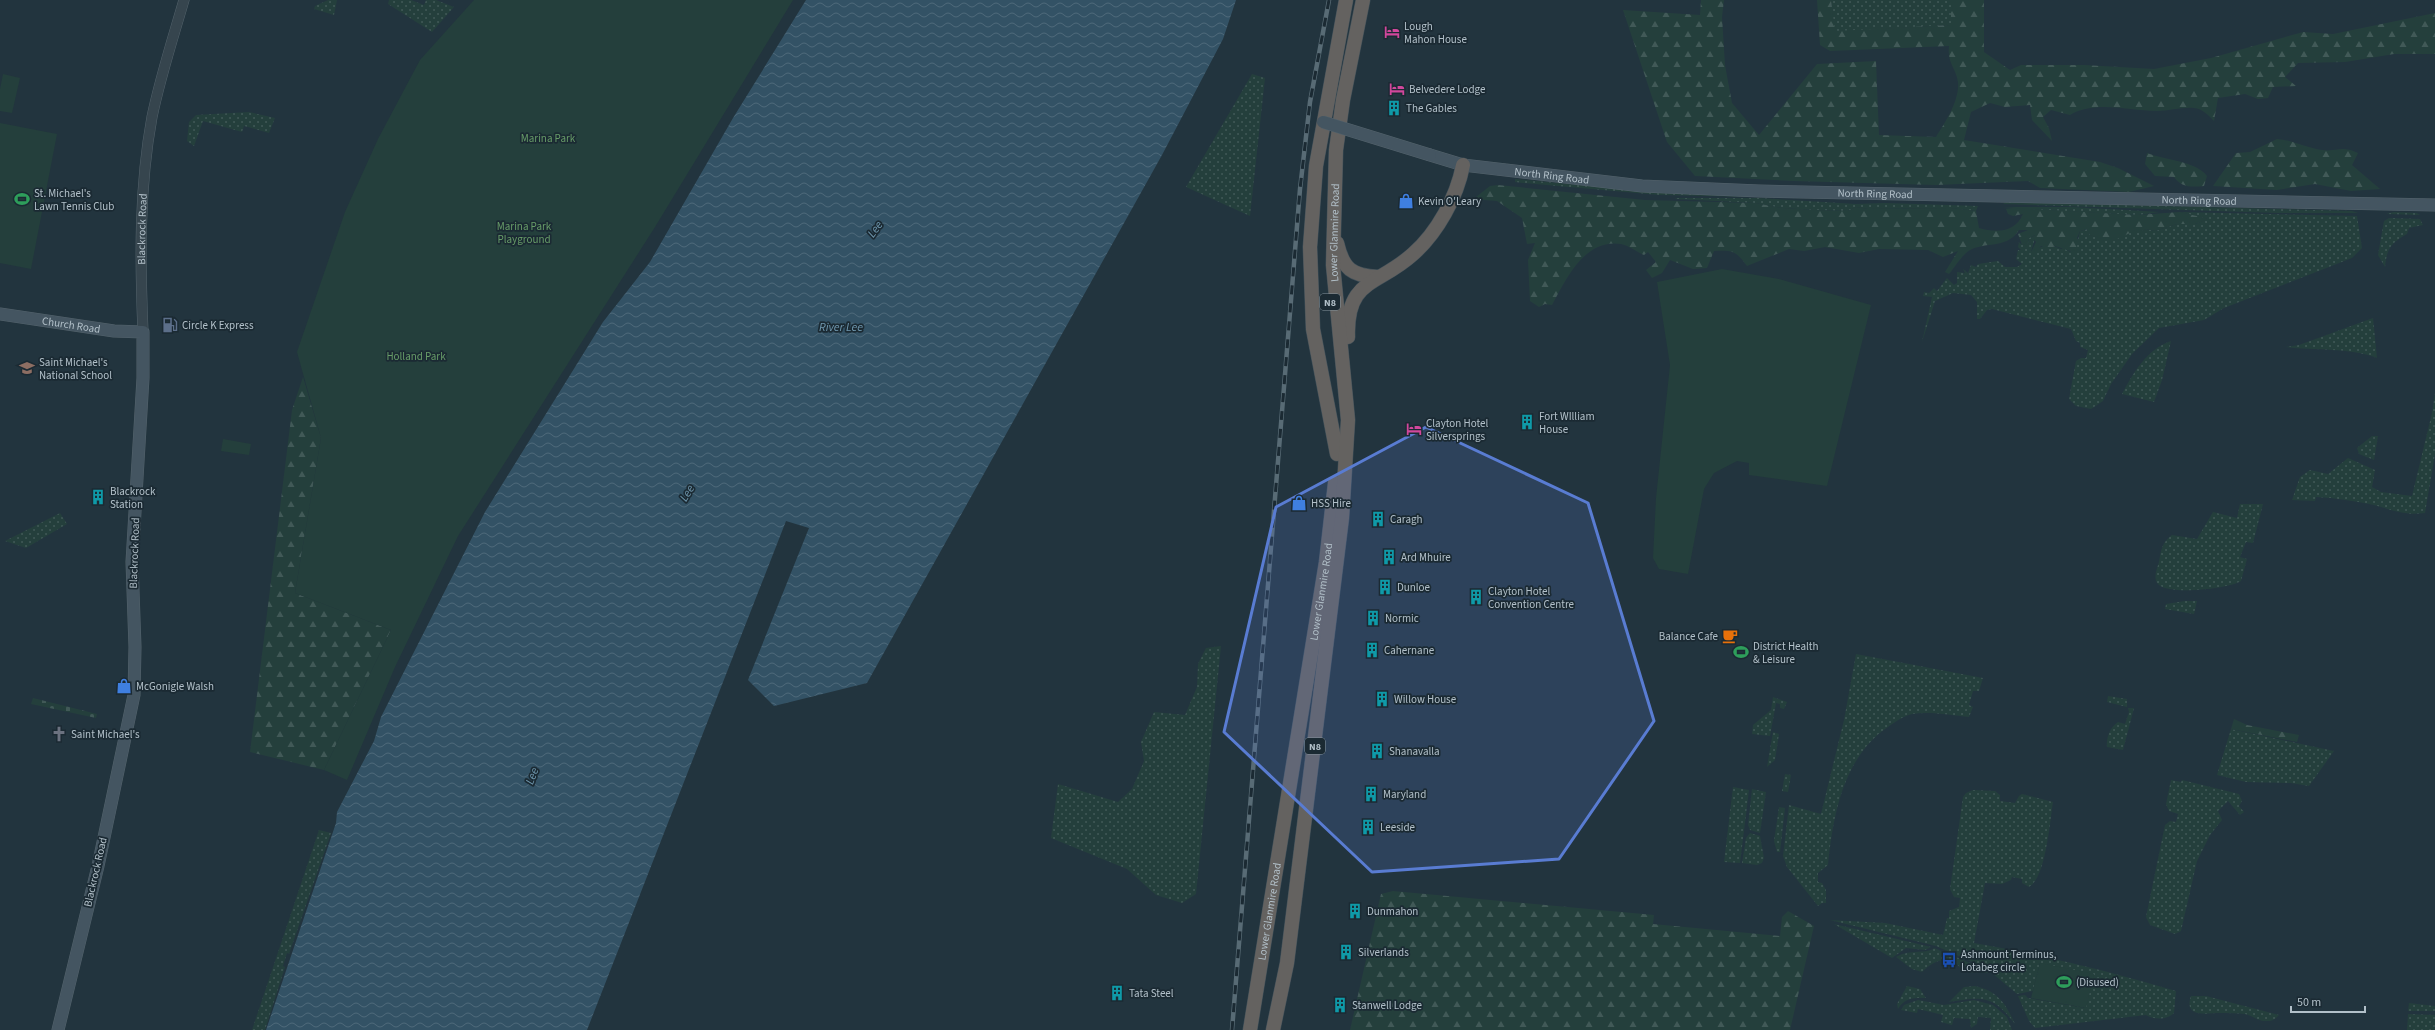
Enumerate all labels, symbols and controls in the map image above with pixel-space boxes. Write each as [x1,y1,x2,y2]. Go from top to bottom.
place label: Lough Mahon House [1404,19,1467,47]
hotel icon: Lough Mahon House [1383,23,1401,41]
hotel icon: Belvedere Lodge [1388,80,1406,98]
place label: Belvedere Lodge [1409,82,1486,97]
building icon: The Gables [1385,99,1403,117]
place label: The Gables [1406,101,1457,116]
park label: Marina Park [521,131,576,146]
street label: North Ring Road [1514,164,1590,188]
street label: Lower Glanmire Road [1326,183,1343,283]
place label: St. Michael's Lawn Tennis Club [34,186,114,214]
street label: North Ring Road [1837,186,1913,202]
sports icon: St. Michael's Lawn Tennis Club [13,190,31,208]
shop icon: Kevin O'Leary [1397,192,1415,210]
street label: North Ring Road [2161,192,2237,209]
street label: Blackrock Road [134,193,151,265]
place label: Kevin O'Leary [1418,194,1481,209]
water label: Lee [864,217,887,241]
park label: Marina Park Playground [497,219,552,247]
road number: N8 [1320,294,1340,310]
street label: Church Road [41,313,101,337]
fuel station icon: Circle K Express [161,316,179,334]
place label: Circle K Express [182,318,254,333]
water label: River Lee [819,319,863,336]
park label: Holland Park [386,349,446,364]
place label: Saint Michael's National School [39,355,112,383]
school or university icon: Saint Michael's National School [18,359,36,377]
place label: Fort WIlliam House [1539,409,1595,437]
building icon: Fort WIlliam House [1518,413,1536,431]
place label: Clayton Hotel Silversprings [1426,416,1488,444]
hotel icon: Clayton Hotel Silversprings [1405,420,1423,438]
water label: Lee [676,481,699,505]
place label: Blackrock Station [110,484,156,512]
building icon: Blackrock Station [89,488,107,506]
shop icon: HSS Hire [1290,494,1308,512]
place label: HSS Hire [1311,496,1352,511]
building icon: Caragh [1369,510,1387,528]
place label: Caragh [1390,512,1422,527]
street label: Blackrock Road [126,517,143,589]
street label: Lower Glanmire Road [1306,542,1336,642]
building icon: Ard Mhuire [1380,548,1398,566]
place label: Ard Mhuire [1401,550,1451,565]
building icon: Dunloe [1376,578,1394,596]
place label: Dunloe [1397,580,1431,595]
place label: Clayton Hotel Convention Centre [1488,584,1575,612]
building icon: Clayton Hotel Convention Centre [1467,588,1485,606]
building icon: Normic [1364,609,1382,627]
place label: Normic [1385,611,1419,626]
cafe icon: Balance Cafe [1721,627,1739,645]
place label: Balance Cafe [1659,629,1719,644]
place label: District Health & Leisure [1753,639,1818,667]
building icon: Cahernane [1363,641,1381,659]
place label: Cahernane [1384,643,1435,658]
sports icon: District Health & Leisure [1732,643,1750,661]
shop icon: McGonigle Walsh [115,677,133,695]
place label: McGonigle Walsh [136,679,214,694]
building icon: Willow House [1373,690,1391,708]
place label: Willow House [1394,692,1457,707]
church icon: Saint Michael's [50,725,68,743]
place label: Saint Michael's [71,727,140,742]
road number: N8 [1305,738,1325,754]
building icon: Shanavalla [1368,742,1386,760]
place label: Shanavalla [1389,744,1440,759]
water label: Lee [522,765,543,787]
building icon: Maryland [1362,785,1380,803]
place label: Maryland [1383,787,1426,802]
building icon: Leeside [1359,818,1377,836]
place label: Leeside [1380,820,1416,835]
street label: Blackrock Road [80,836,111,908]
street label: Lower Glanmire Road [1254,862,1285,961]
building icon: Dunmahon [1346,902,1364,920]
place label: Dunmahon [1367,904,1418,919]
building icon: Silverlands [1337,943,1355,961]
place label: Silverlands [1358,945,1409,960]
place label: Ashmount Terminus, Lotabeg circle [1961,947,2057,975]
bus stop icon: Ashmount Terminus, Lotabeg circle [1940,951,1958,969]
sports icon: (Disused) [2055,973,2073,991]
place label: (Disused) [2076,975,2119,990]
building icon: Tata Steel [1108,984,1126,1002]
place label: Tata Steel [1129,986,1174,1001]
scale bar [2291,988,2365,1014]
text: 50 m [2297,994,2321,1011]
building icon: Stanwell Lodge [1331,996,1349,1014]
place label: Stanwell Lodge [1352,998,1422,1013]

